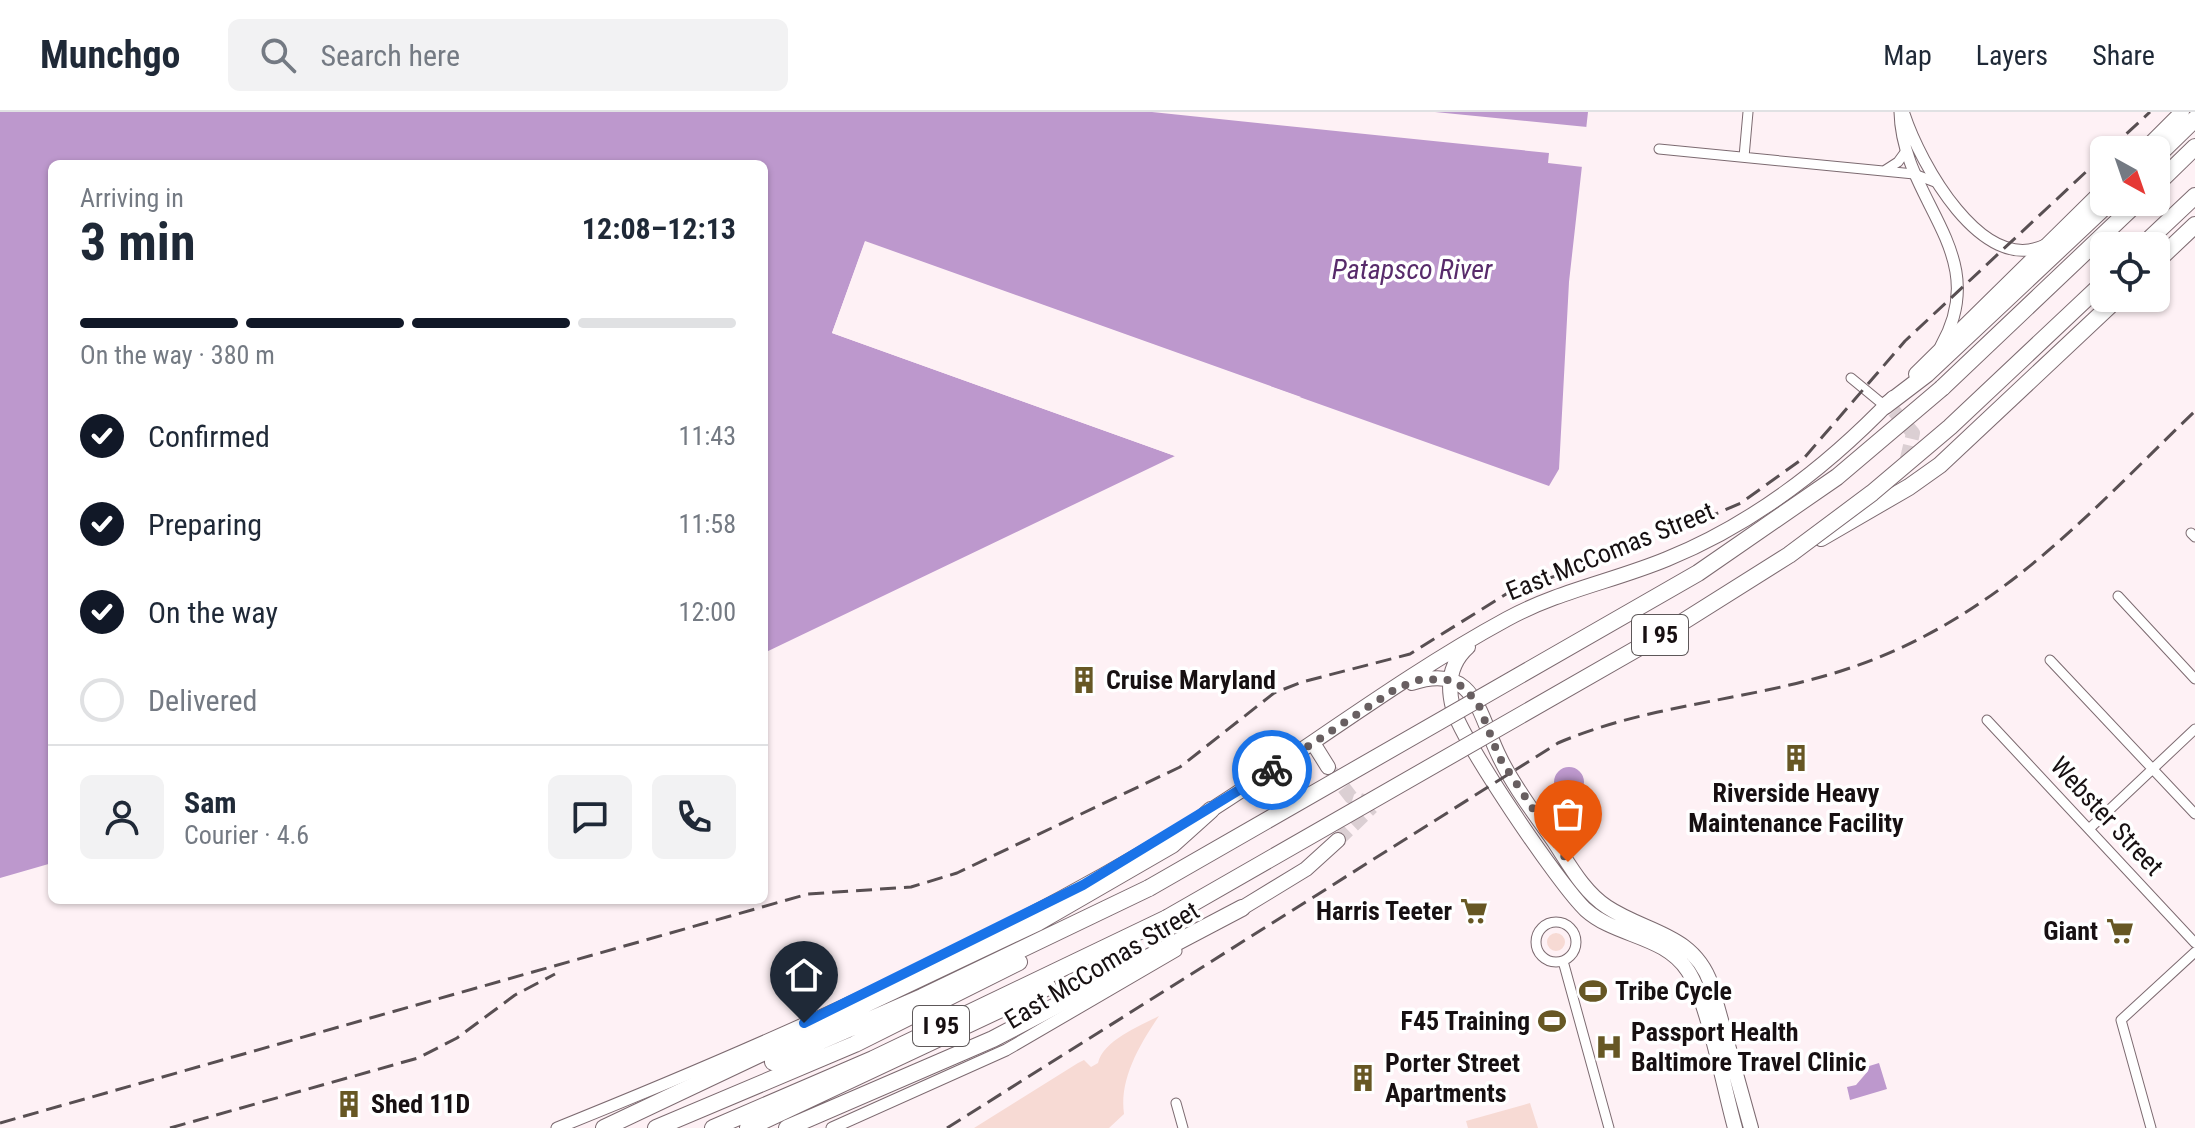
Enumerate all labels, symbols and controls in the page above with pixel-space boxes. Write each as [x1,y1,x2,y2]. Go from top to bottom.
search box [228,19,788,91]
text: Munchgo [40,33,180,77]
icon: search [256,33,300,77]
text: Search here [320,38,460,73]
text: Map [1883,39,1932,72]
text: Layers [1976,39,2048,72]
text: Share [2092,39,2155,72]
north arrow [2090,136,2170,216]
map controls [2090,136,2170,312]
text: Arriving in [80,183,184,213]
text: 12:08–12:13 [582,211,736,246]
text: 3 min [80,212,196,273]
button: locate [2090,232,2170,312]
water label: Patapsco River [1332,253,1493,286]
text: On the way · 380 m [80,340,275,370]
icon: check [80,414,124,458]
text: Confirmed [148,419,270,454]
text: 11:43 [679,421,736,451]
street label: East McComas Street [1502,496,1718,606]
icon: check [80,502,124,546]
text: Preparing [148,507,262,542]
text: 11:58 [679,509,736,539]
icon: check [80,590,124,634]
text: On the way [148,595,278,630]
text: 12:00 [679,597,736,627]
road number: I 95 [1632,615,1688,655]
building icon: Cruise Maryland [1069,665,1099,695]
place label: Cruise Maryland [1106,665,1276,695]
text: Delivered [148,683,257,718]
courier [1232,730,1312,810]
building icon: Riverside Heavy Maintenance Facility [1781,743,1811,773]
icon: bike [1250,748,1294,792]
street label: Webster Street [2045,751,2169,881]
button: person [80,775,164,859]
button: chat [548,775,632,859]
button: phone [652,775,736,859]
place label: Riverside Heavy Maintenance Facility [1688,778,1904,838]
pin [1534,780,1602,862]
text: Sam [184,785,237,820]
icon: bag [1546,792,1590,836]
text: Courier · 4.6 [184,820,309,850]
street label: East McComas Street [1000,895,1204,1035]
place label: Harris Teeter [1316,896,1452,926]
supermarket icon: Harris Teeter [1459,896,1489,926]
place label: Giant [2043,916,2098,946]
supermarket icon: Giant [2105,916,2135,946]
pin [770,941,838,1023]
icon: home [782,953,826,997]
sports icon: Tribe Cycle [1578,976,1608,1006]
place label: Tribe Cycle [1615,976,1732,1006]
road number: I 95 [913,1006,969,1046]
place label: F45 Training [1401,1006,1530,1036]
sports icon: F45 Training [1537,1006,1567,1036]
place label: Passport Health Baltimore Travel Clinic [1631,1017,1866,1077]
hospital icon: Passport Health Baltimore Travel Clinic [1594,1032,1624,1062]
place label: Porter Street Apartments [1385,1048,1520,1108]
building icon: Porter Street Apartments [1348,1063,1378,1093]
building icon: Shed 11D [334,1089,364,1119]
place label: Shed 11D [371,1089,470,1119]

